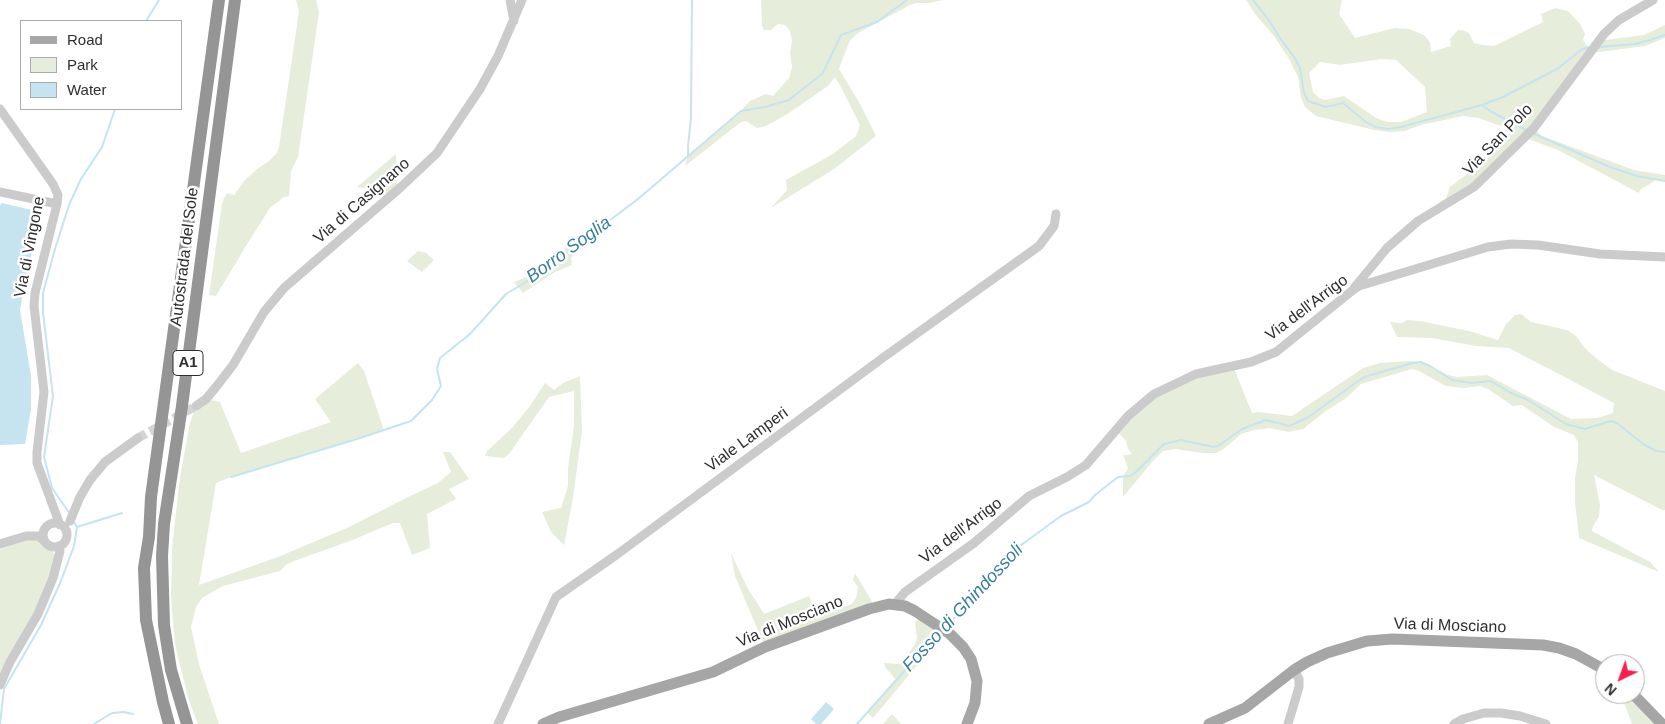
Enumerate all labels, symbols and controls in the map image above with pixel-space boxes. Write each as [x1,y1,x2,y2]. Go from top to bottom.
legend [20,20,182,110]
text: Road [67,31,103,48]
text: Park [67,56,98,73]
text: Water [67,81,106,98]
street label: Via San Polo [1459,100,1537,180]
street label: Via di Casignano [310,154,414,248]
street label: Autostrada del Sole [167,187,203,327]
street label: Via di Vingone [11,195,49,299]
water label: Borro Soglia [523,212,615,288]
street label: Via dell'Arrigo [1262,271,1352,345]
road number: A1 [173,350,203,376]
street label: Viale Lamperi [702,404,792,476]
street label: Via dell'Arrigo [916,494,1006,568]
water label: Fosso di Ghindossoli [898,540,1028,676]
street label: Via di Mosciano [734,592,846,652]
street label: Via di Mosciano [1393,614,1507,638]
north arrow [1595,654,1645,704]
text: N [1602,680,1620,699]

